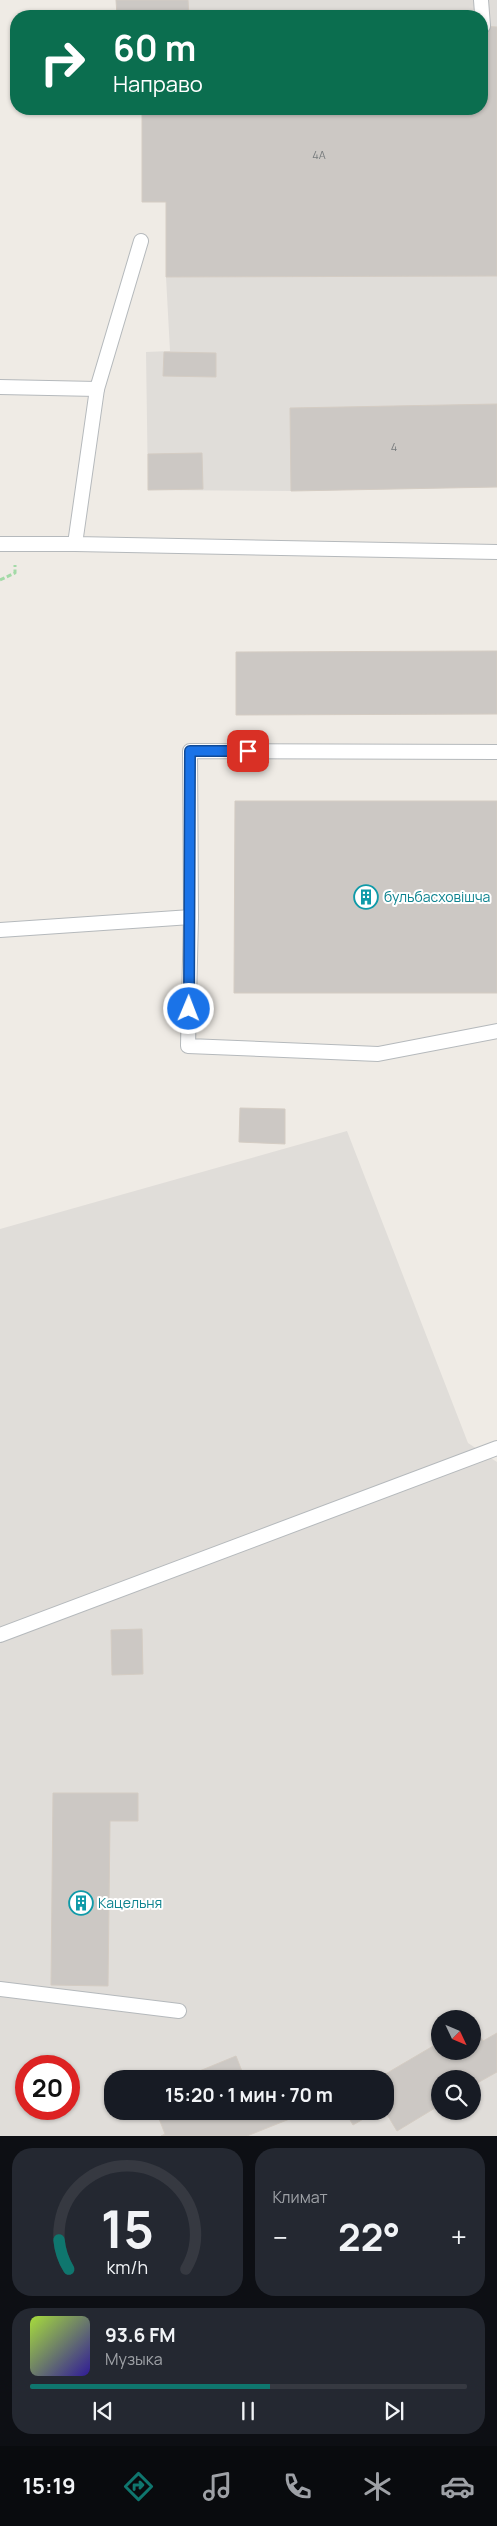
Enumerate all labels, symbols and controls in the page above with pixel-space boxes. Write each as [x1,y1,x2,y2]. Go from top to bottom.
text: 60 m [113,24,196,72]
icon: right [30,30,95,95]
text: Направо [113,69,203,99]
house number: 4А [312,147,326,162]
house number: 4 [391,439,397,454]
pin [227,730,269,772]
icon: arrive [234,737,262,765]
building icon: бульбасховішча [353,884,379,910]
place label: бульбасховішча [384,887,490,906]
position arrow [162,982,214,1034]
building icon: Кацельня [68,1890,94,1916]
place label: Кацельня [98,1893,162,1912]
north arrow [431,2010,481,2060]
map controls [431,2010,481,2120]
speed limit sign: 20 [15,2055,80,2120]
button: search [431,2070,481,2120]
text: 15:20 · 1 мин · 70 m [165,2082,333,2108]
text: Климат [273,2186,328,2208]
text: 15 [101,2193,154,2264]
text: 22° [338,2210,400,2262]
text: − [273,2218,288,2256]
text: + [451,2218,467,2256]
text: km/h [106,2255,148,2279]
text: 93.6 FM [105,2322,175,2348]
text: Музыка [105,2348,163,2370]
icon: previous [89,2397,117,2425]
icon: pause [234,2397,262,2425]
icon: next [380,2397,408,2425]
icon: directions [121,2469,156,2504]
icon: music [200,2469,235,2504]
icon: phone [280,2469,315,2504]
icon: climate [360,2469,395,2504]
icon: car [440,2469,475,2504]
text: 15:19 [22,2471,76,2501]

